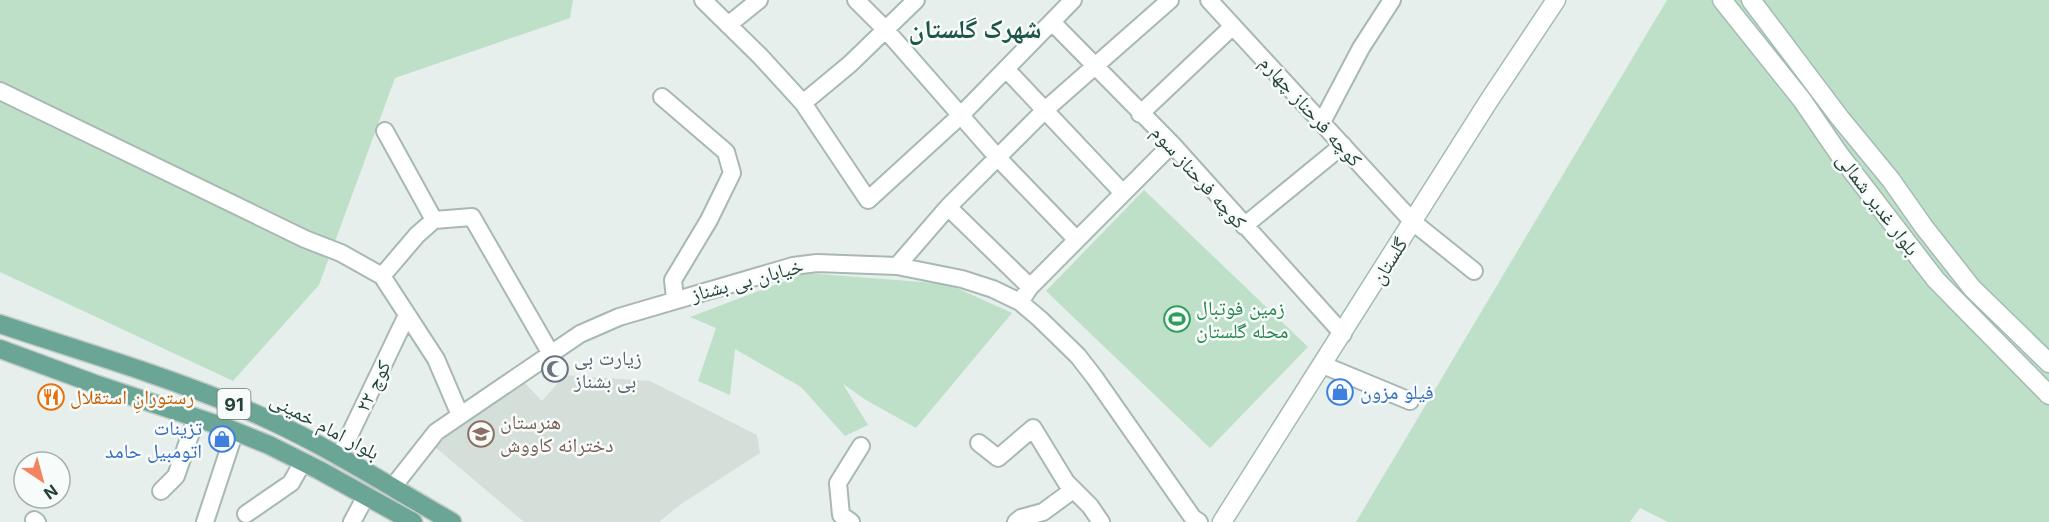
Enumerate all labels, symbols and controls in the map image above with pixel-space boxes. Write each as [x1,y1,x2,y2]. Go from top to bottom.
district label: شهرک گلستان [909,13,1041,45]
street label: کوچه فرحناز چهارم [1253,50,1367,173]
street label: کوچه فرحناز سوم [1145,120,1252,235]
street label: بلوار غدیر شمالی [1832,148,1924,260]
street label: گلستان [1365,233,1413,289]
street label: خیابان بی بشناز [687,253,806,307]
place label: زمین فوتبال محله گلستان [1196,296,1288,343]
sports icon: زمین فوتبال محله گلستان [1162,304,1192,334]
place label: زیارت بی بی بشناز [573,346,642,393]
mosque icon: زیارت بی بی بشناز [540,354,570,384]
street label: کوچ ۲۲ [350,356,397,416]
shop icon: فیلو مزون [1325,377,1355,407]
place label: فیلو مزون [1360,380,1434,404]
restaurant icon: رستورانِ استقلال [36,382,66,412]
place label: رستورانِ استقلال [70,385,194,414]
street label: بلوار امام خمینی [265,387,384,467]
road number: 91 [218,389,250,419]
place label: هنرستان دخترانه کاووش [500,410,614,457]
place label: تزینات اتومبیل حامد [105,416,202,463]
school or university icon: هنرستان دخترانه کاووش [466,419,496,449]
shop icon: تزینات اتومبیل حامد [207,424,237,454]
north arrow [12,450,72,510]
text: N [40,480,62,504]

